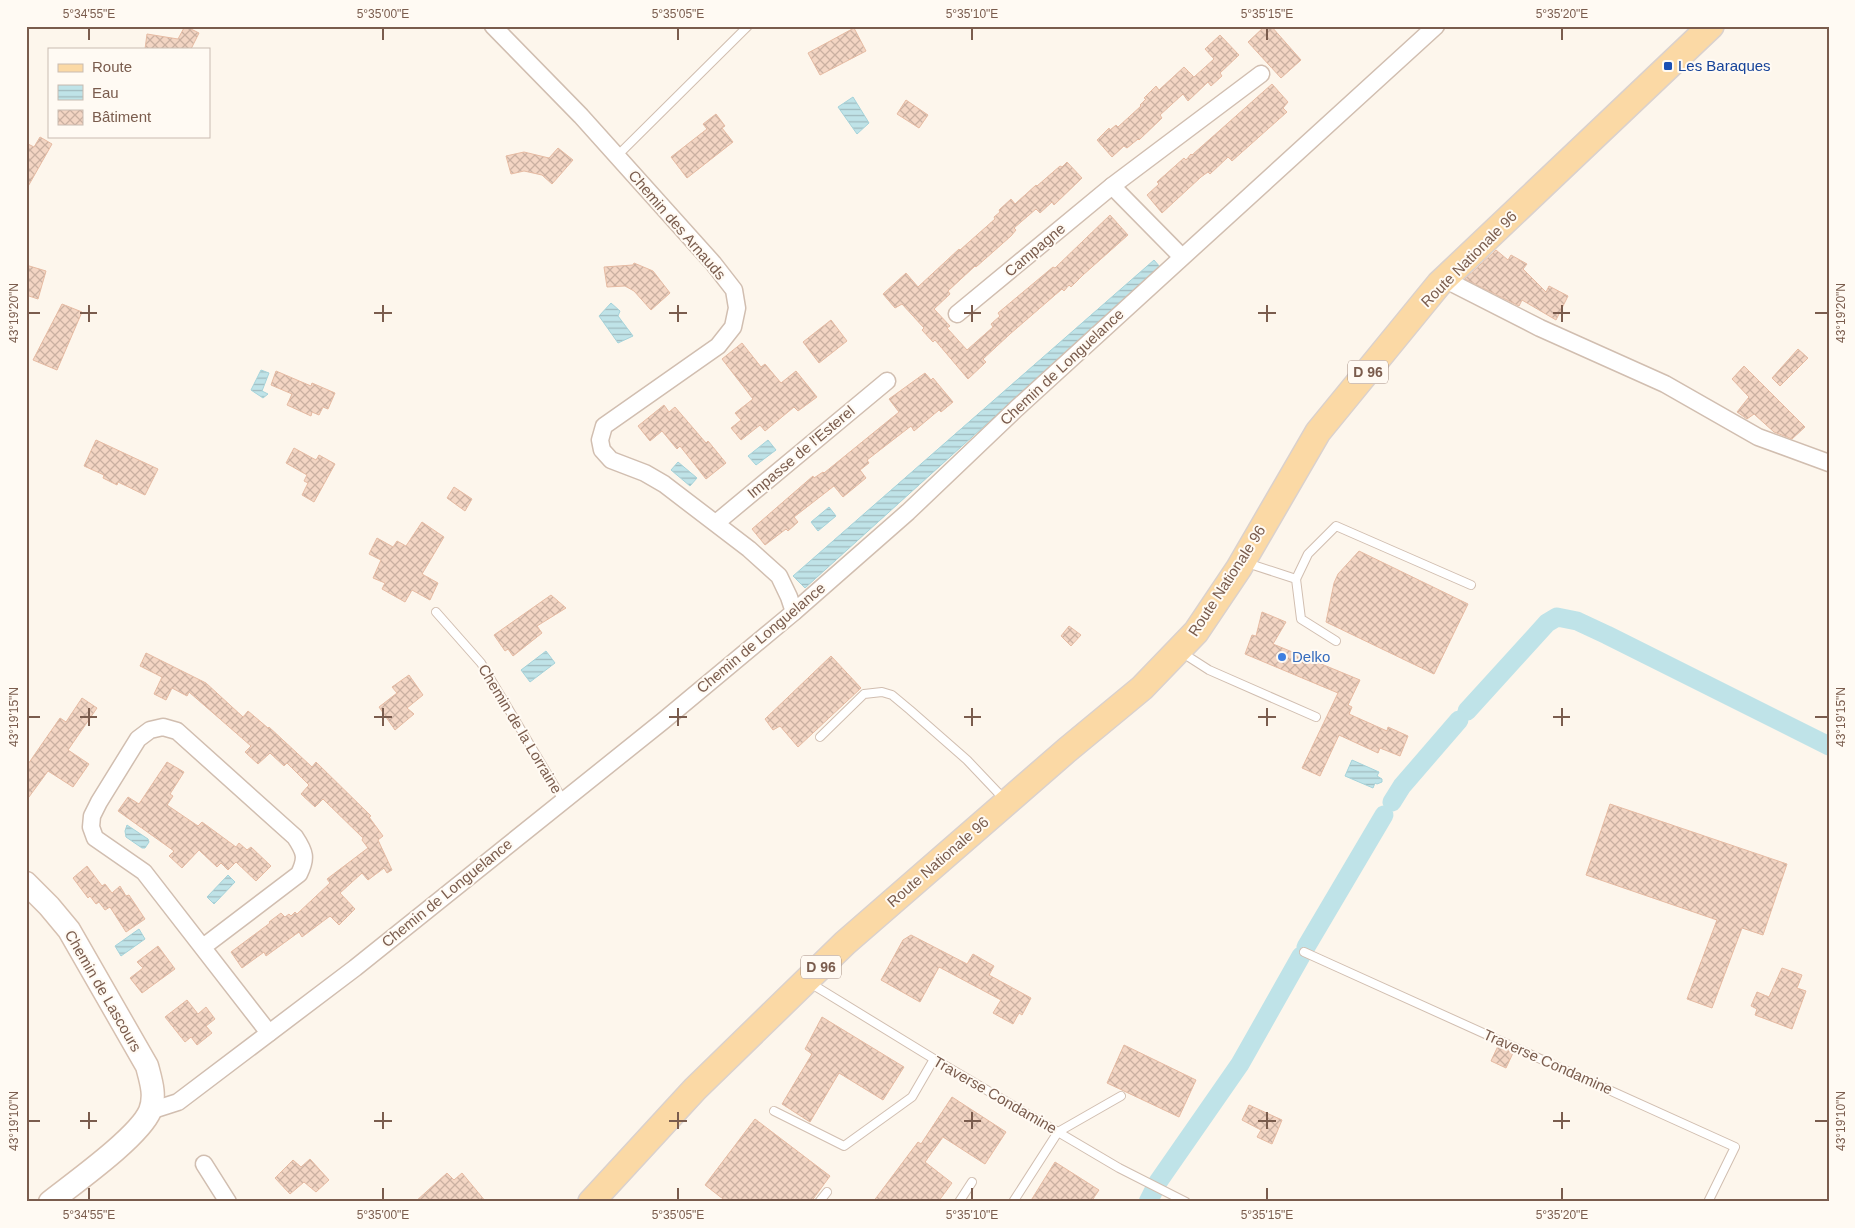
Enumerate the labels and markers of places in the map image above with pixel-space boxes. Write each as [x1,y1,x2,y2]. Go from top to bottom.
place label: Les Baraques [1678,57,1771,74]
marker: Les Baraques [1662,60,1674,72]
place label: Delko [1292,648,1330,665]
marker: Delko [1276,651,1288,663]

